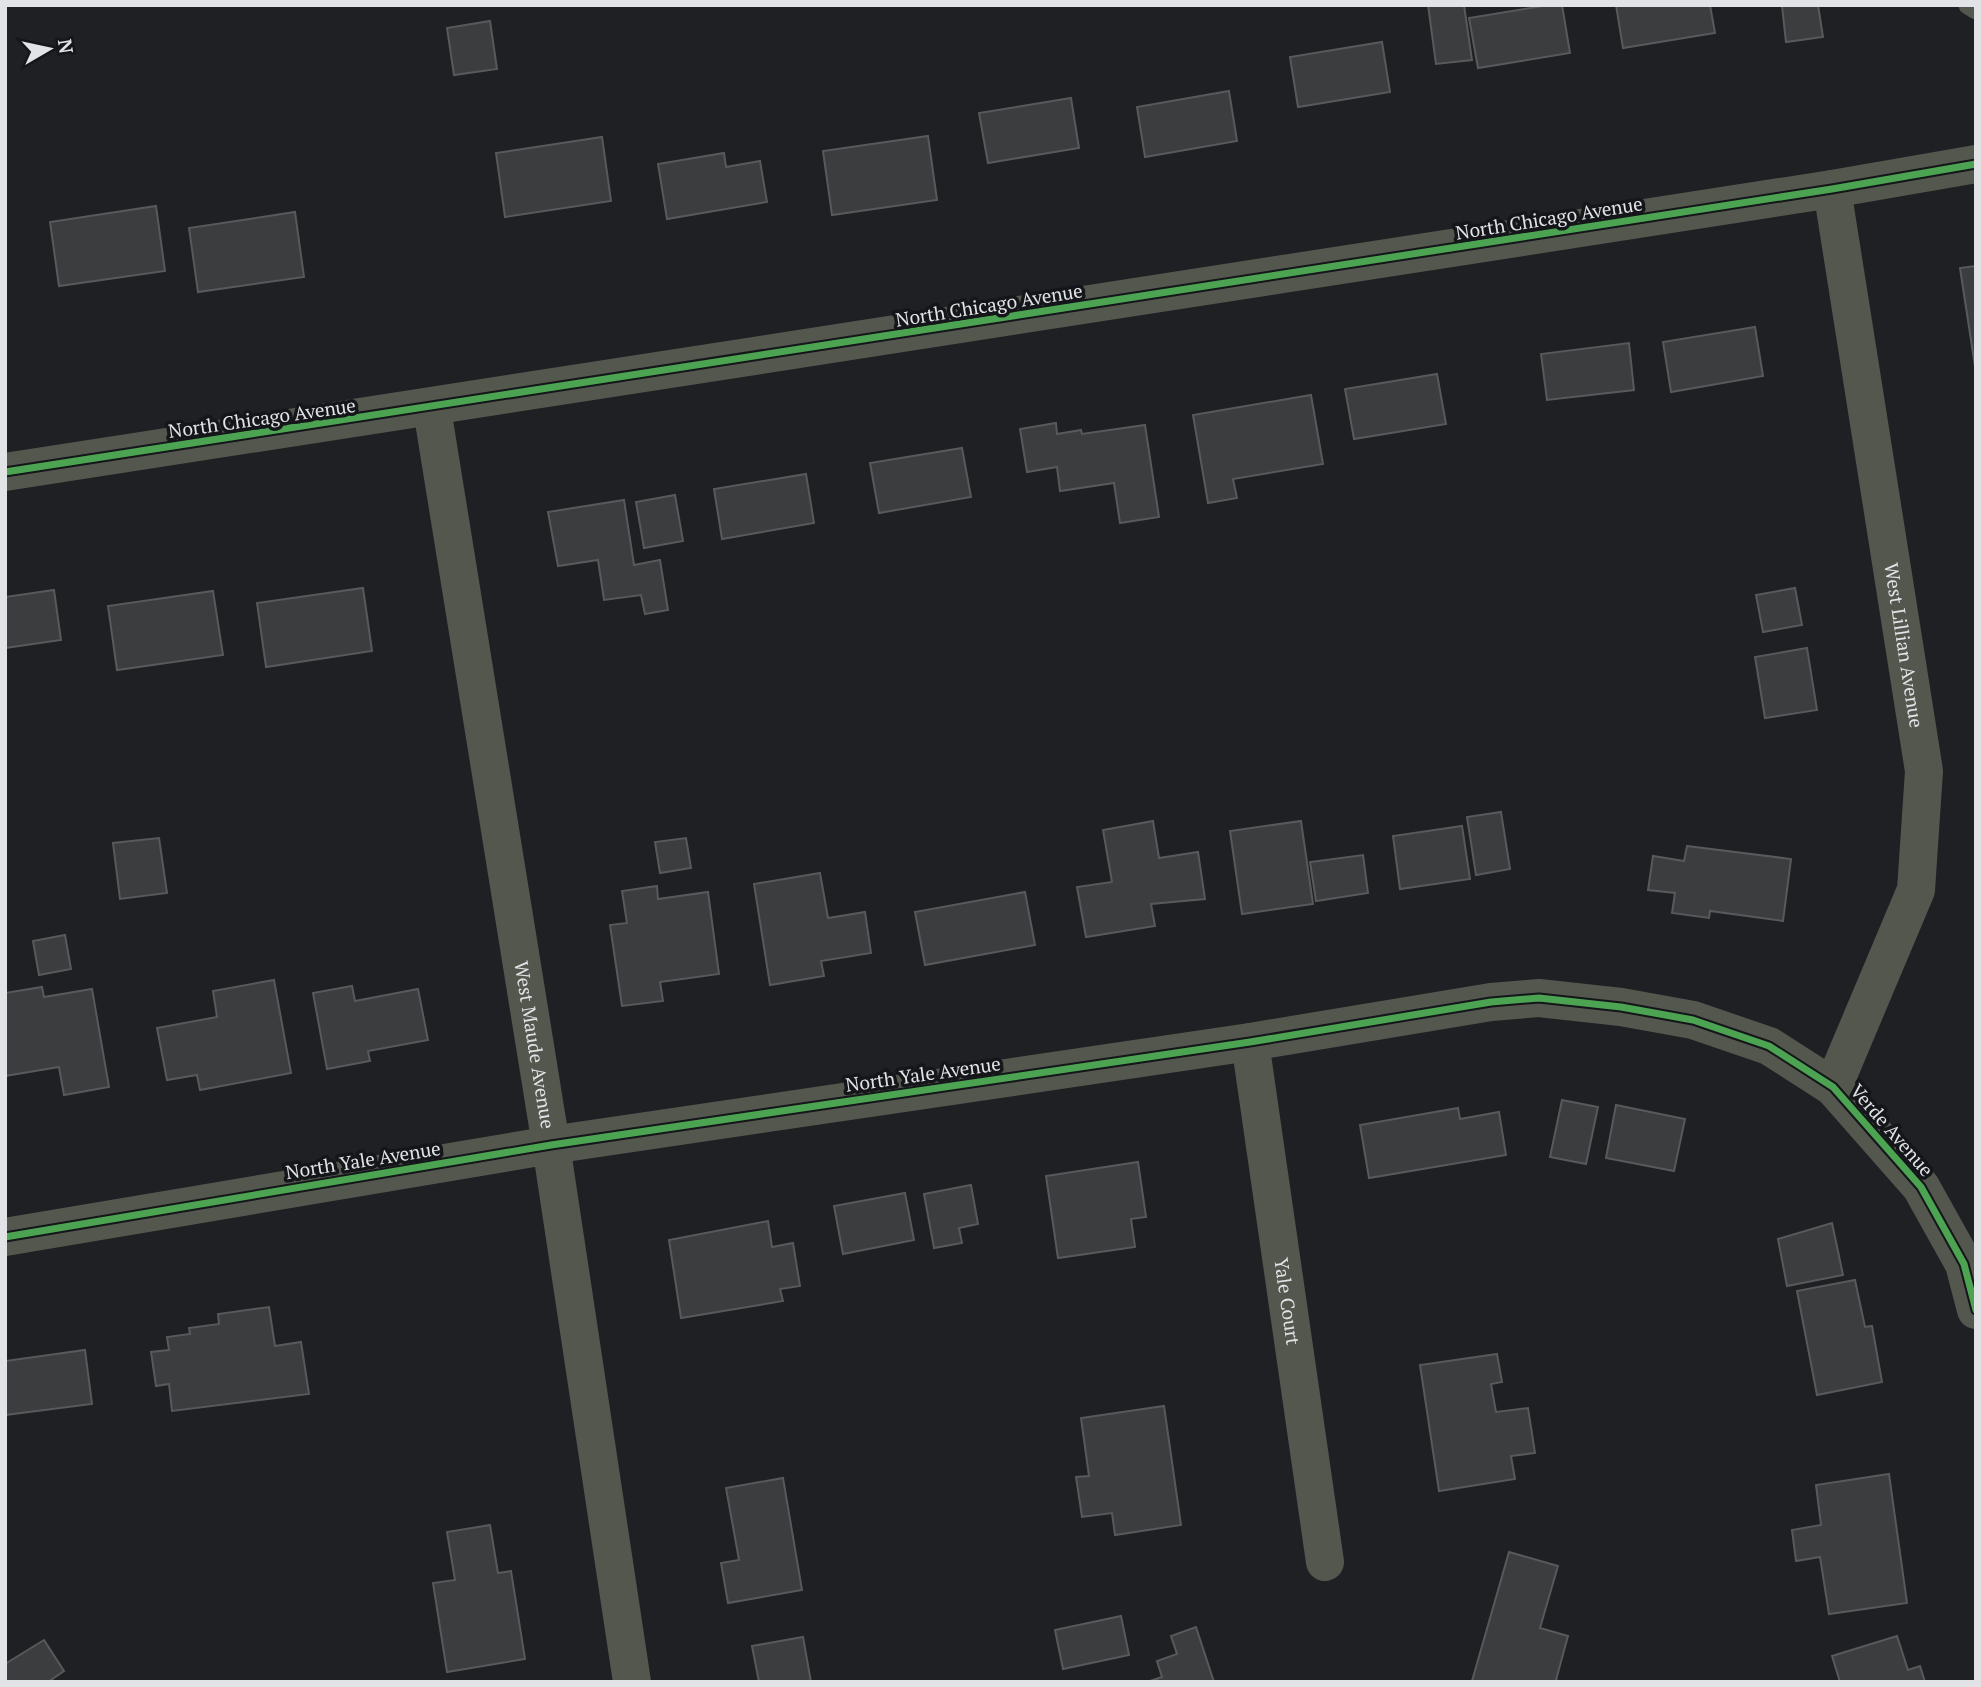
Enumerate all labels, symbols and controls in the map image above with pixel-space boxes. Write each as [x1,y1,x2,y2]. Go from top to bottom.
north arrow [14,14,84,84]
text: N [53,37,80,56]
street label: North Chicago Avenue [1454,190,1644,245]
street label: North Chicago Avenue [894,277,1084,332]
street label: North Chicago Avenue [167,392,357,443]
street label: West Lillian Avenue [1879,561,1930,730]
street label: West Maude Avenue [509,959,561,1130]
street label: North Yale Avenue [844,1050,1002,1097]
street label: Verde Avenue [1845,1078,1939,1181]
street label: North Yale Avenue [284,1135,442,1184]
street label: Yale Court [1269,1256,1307,1346]

